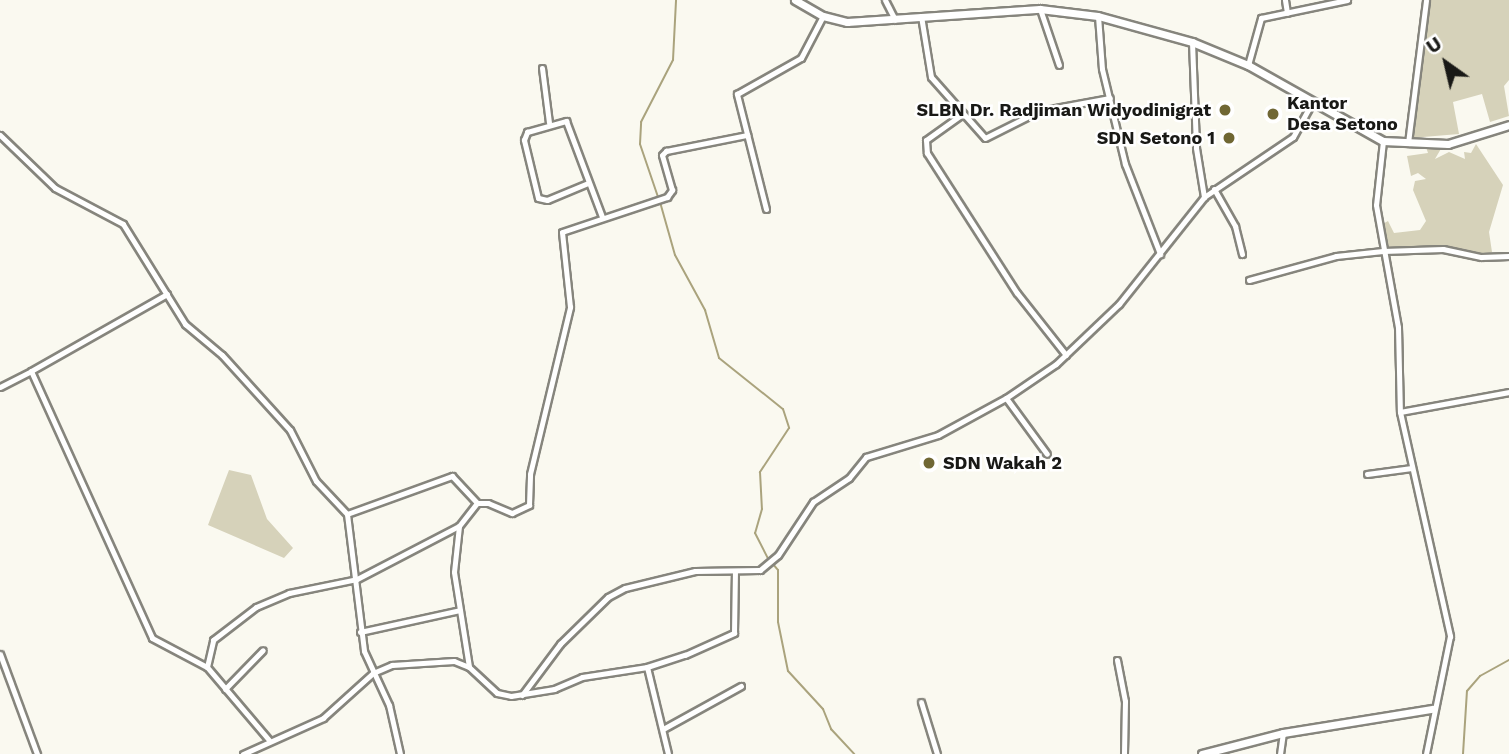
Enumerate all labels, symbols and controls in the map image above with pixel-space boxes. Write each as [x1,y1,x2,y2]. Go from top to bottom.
north arrow [1411,28,1481,98]
text: U [1422,32,1446,58]
place label: Kantor Desa Setono [1287,93,1398,136]
place label: SLBN Dr. Radjiman Widyodinigrat [916,99,1211,121]
marker: SLBN Dr. Radjiman Widyodinigrat [1217,102,1233,118]
marker: Kantor Desa Setono [1265,106,1281,122]
place label: SDN Setono 1 [1097,127,1215,149]
marker: SDN Setono 1 [1221,130,1237,146]
place label: SDN Wakah 2 [943,452,1062,474]
marker: SDN Wakah 2 [921,455,937,471]

